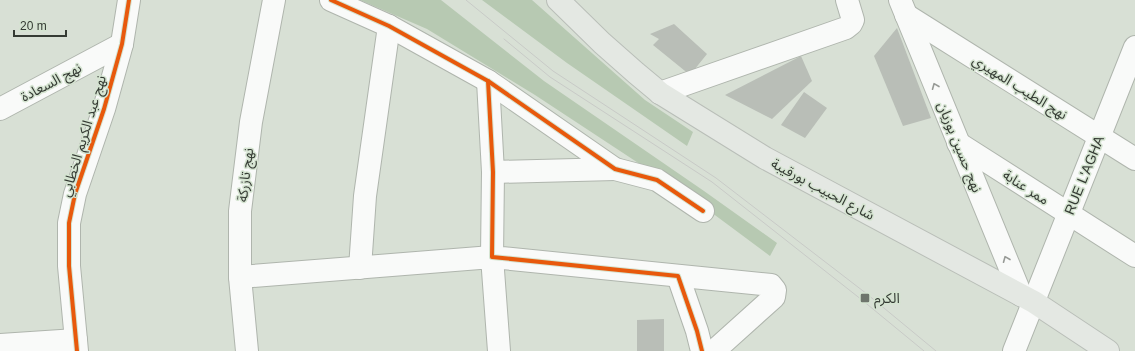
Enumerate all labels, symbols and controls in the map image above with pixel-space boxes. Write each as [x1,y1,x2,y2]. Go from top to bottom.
scale bar [14,12,66,38]
text: 20 m [20,19,47,33]
street label: نهج الطيب المهيري [968,51,1071,125]
street label: نهج السعادة [18,59,86,107]
street label: نهج عبد الكريم الخطابي [57,73,112,200]
one-way arrow [932,83,940,90]
street label: نهج حسين بوزيان [932,99,986,196]
street label: RUE L'AGHA [1061,133,1107,217]
street label: نهج تازركة [234,147,259,203]
street label: شارع الحبيب بورقيبة [767,155,877,226]
street label: ممر عنابة [1000,166,1052,209]
one-way arrow [1002,255,1010,262]
place label: الكرم [874,290,900,309]
marker: الكرم [859,292,871,304]

